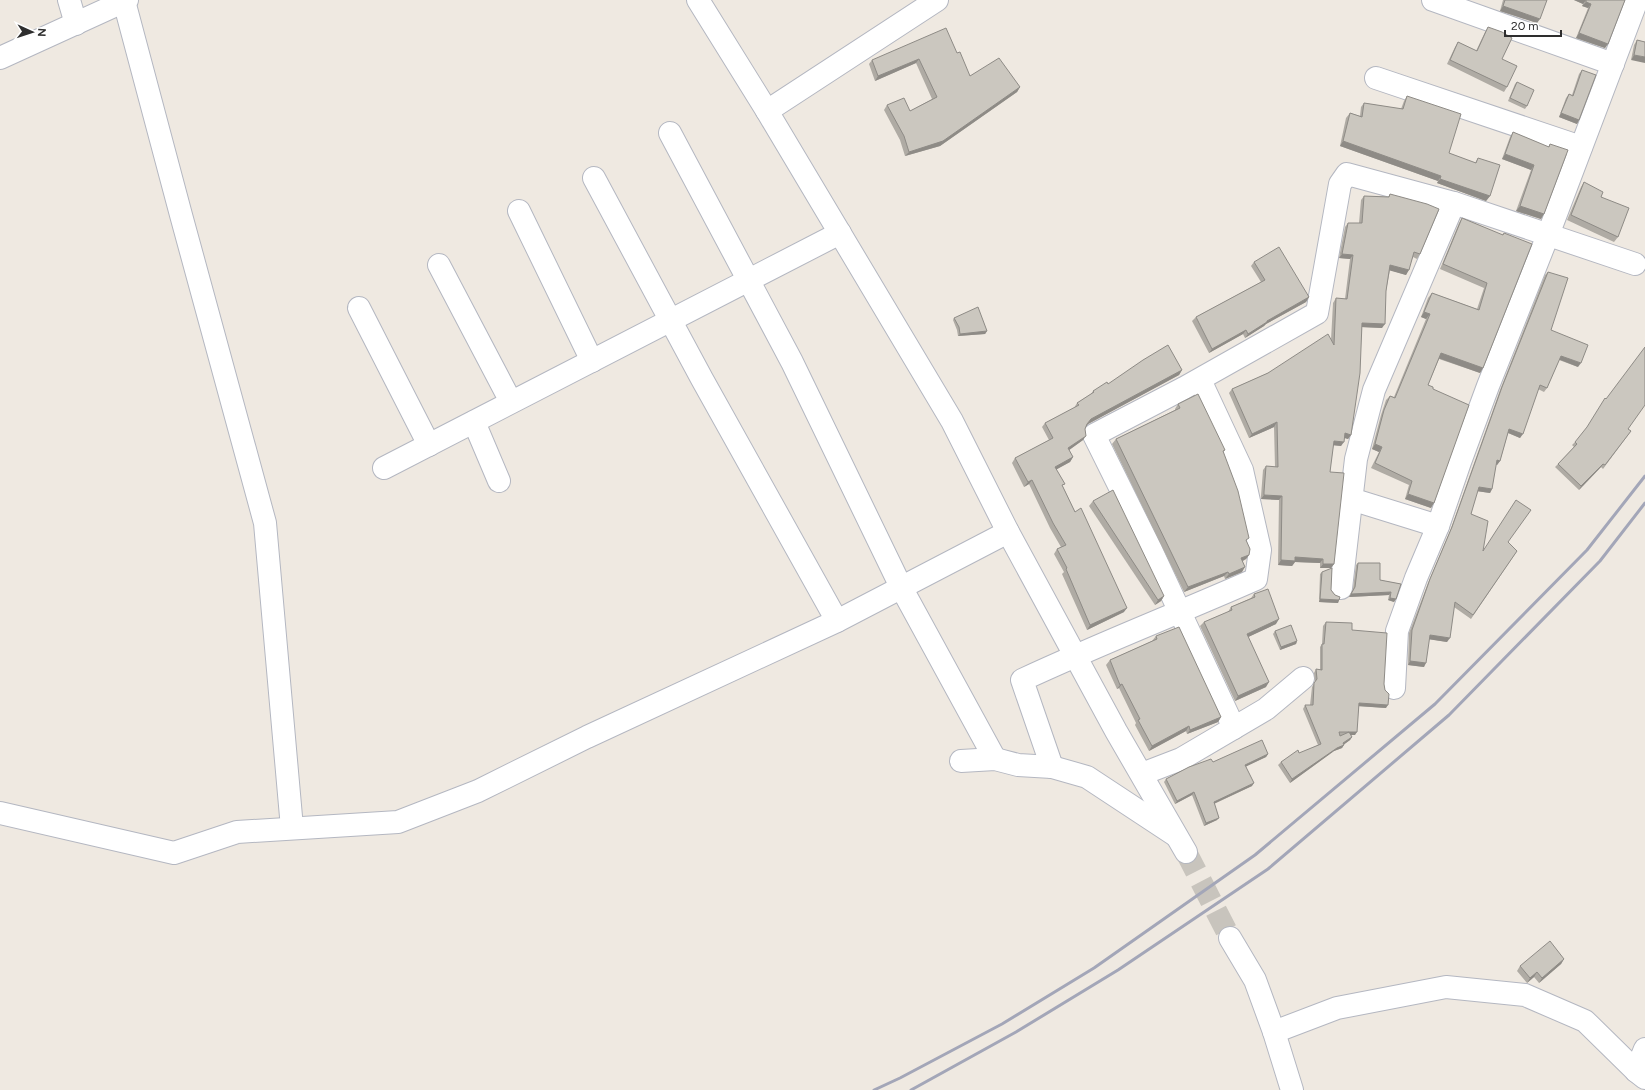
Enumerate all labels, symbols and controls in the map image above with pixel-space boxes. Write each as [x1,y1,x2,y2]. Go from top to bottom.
north arrow [12,12,52,52]
scale bar [1505,12,1561,38]
text: 20 m [1511,19,1539,33]
text: N [35,28,48,37]

